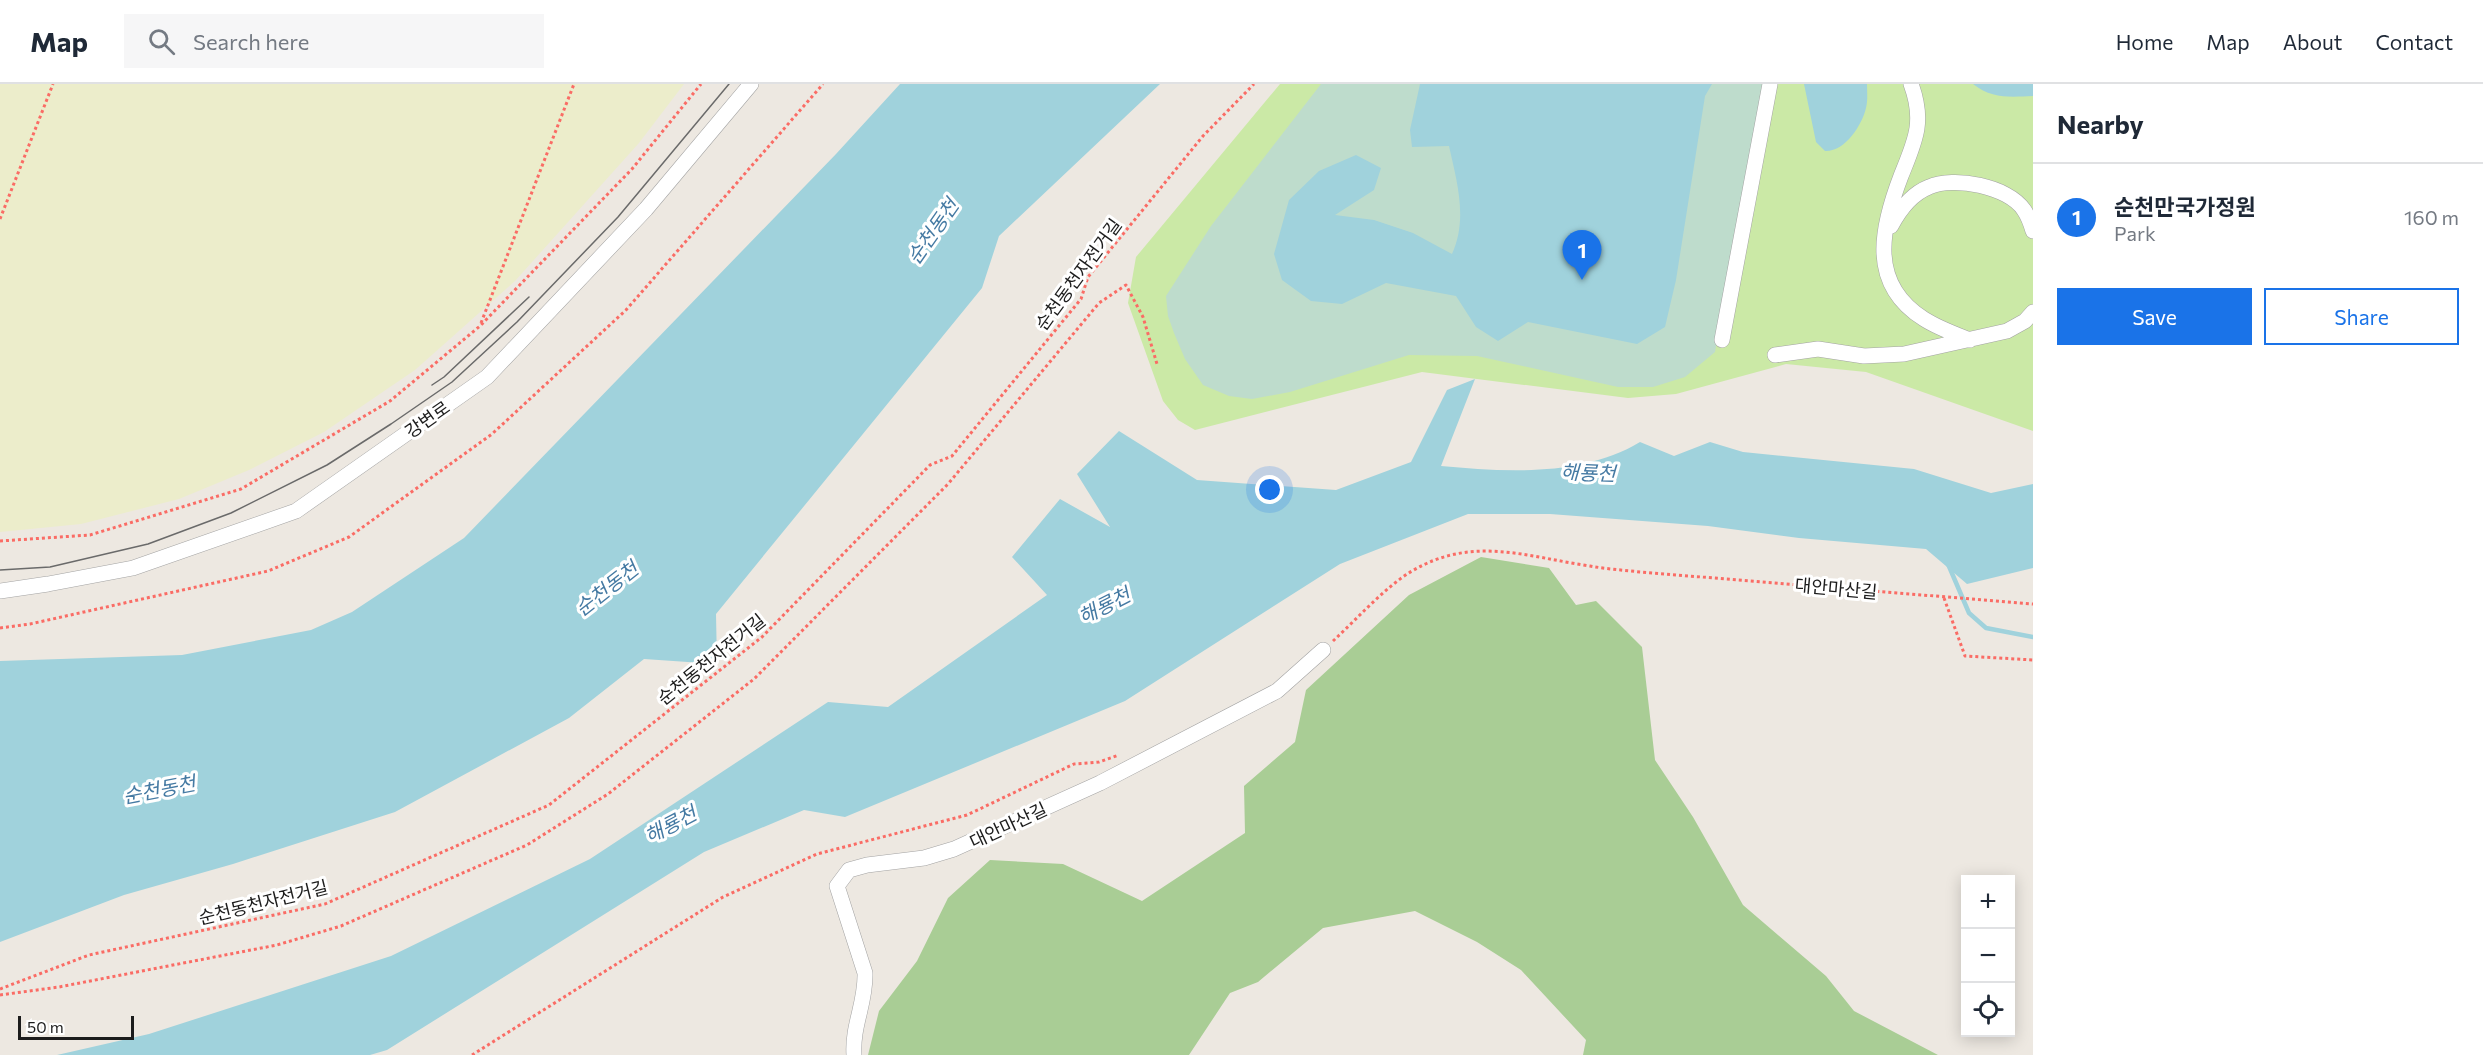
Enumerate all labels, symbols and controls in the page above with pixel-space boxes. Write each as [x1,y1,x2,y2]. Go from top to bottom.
search box [124,14,544,68]
text: Map [30,24,88,58]
icon: search [145,25,178,58]
text: Search here [193,28,309,55]
text: Home [2116,29,2173,54]
text: Map [2206,29,2250,54]
text: About [2283,29,2342,54]
text: Contact [2375,29,2453,54]
text: Nearby [2057,108,2144,139]
water label: 순천동천 [901,192,964,268]
text: 순천만국가정원 [2114,193,2256,220]
text: 1 [2072,205,2081,229]
text: 160 m [2404,205,2459,229]
street label: 순천동천자전거길 [1030,214,1126,334]
text: Park [2114,221,2156,245]
pin: 1 [1562,230,1602,280]
button: Save [2057,288,2252,345]
button: Share [2264,288,2459,345]
street label: 강변로 [400,396,454,442]
water label: 해룡천 [1560,459,1619,485]
your location [1255,475,1284,504]
water label: 순천동천 [570,554,644,620]
street label: 대안마산길 [1794,573,1878,603]
water label: 해룡천 [1074,581,1136,628]
street label: 순천동천자전거길 [653,609,769,709]
water label: 순천동천 [121,770,200,808]
street label: 대안마산길 [966,798,1050,852]
water label: 해룡천 [640,799,702,848]
street label: 순천동천자전거길 [196,875,330,929]
map controls [1961,875,2015,1037]
button: + [1961,875,2015,929]
button: − [1961,929,2015,983]
button: locate [1961,983,2015,1037]
scale bar [18,1013,134,1040]
text: 50 m [27,1017,64,1036]

